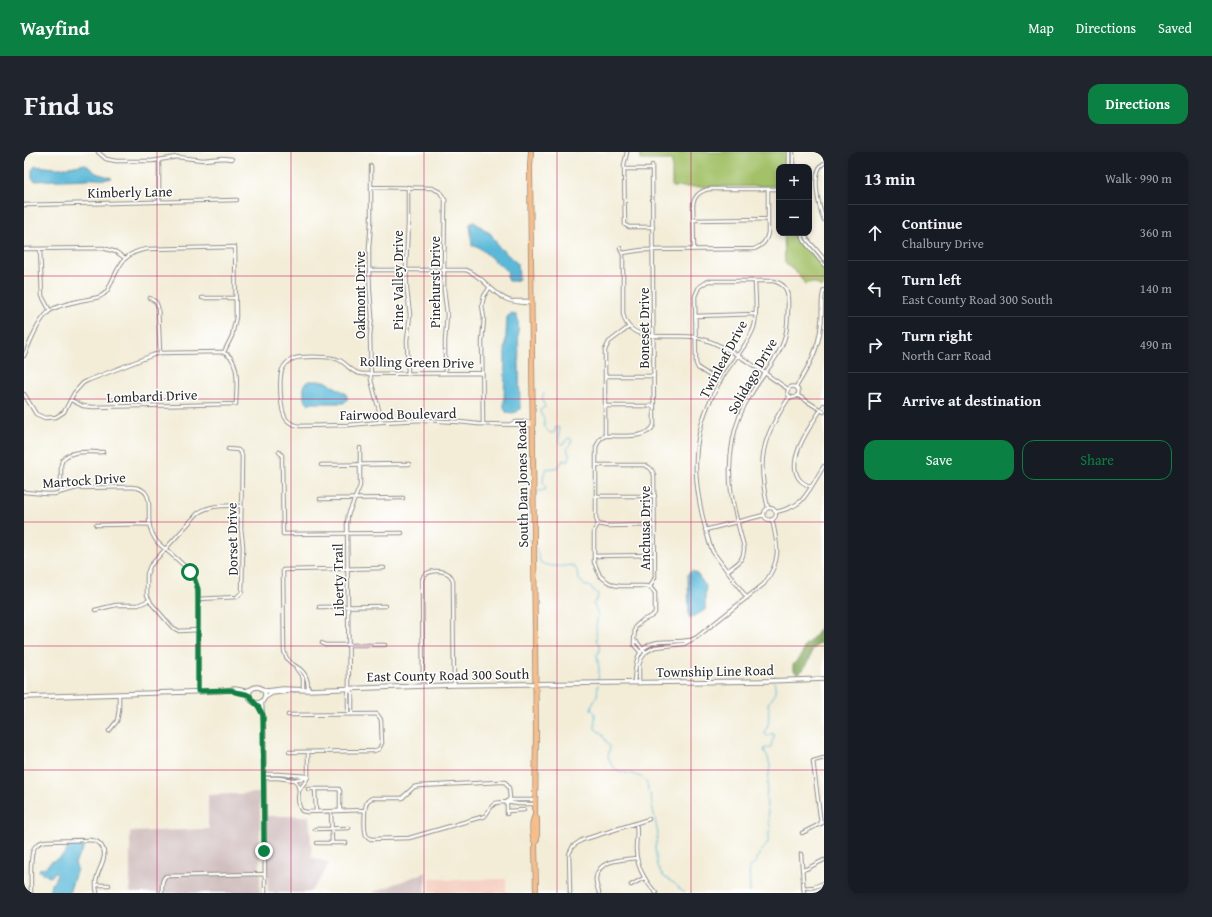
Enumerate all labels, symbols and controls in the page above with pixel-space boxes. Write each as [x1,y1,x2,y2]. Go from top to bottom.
text: Wayfind [20,14,90,42]
text: Map [1028,18,1054,38]
text: Directions [1076,18,1136,38]
text: Saved [1158,18,1192,38]
text: Find us [24,84,114,125]
button: Directions [1088,84,1188,124]
map controls [776,164,812,236]
button: + [776,164,812,200]
text: 13 min [864,166,915,191]
text: Walk · 990 m [1105,169,1172,188]
street label: Kimberly Lane [87,181,173,203]
button: − [776,200,812,236]
text: Continue [902,213,963,234]
icon: ahead [864,222,886,244]
text: 360 m [1140,223,1172,242]
street label: Pine Valley Drive [388,230,408,330]
text: Chalbury Drive [902,234,984,253]
street label: Pinehurst Drive [425,236,445,328]
street label: Oakmont Drive [350,251,370,339]
text: Turn left [902,269,961,290]
icon: left [864,278,886,300]
text: 140 m [1140,279,1172,298]
street label: Boneset Drive [634,287,654,369]
text: East County Road 300 South [902,290,1053,309]
street label: Twinleaf Drive [694,316,752,402]
text: Turn right [902,325,973,346]
street label: Solidago Drive [722,334,782,418]
icon: right [864,334,886,356]
text: 490 m [1140,335,1172,354]
text: North Carr Road [902,346,991,365]
street label: Rolling Green Drive [360,351,475,373]
street label: Lombardi Drive [106,384,198,408]
icon: arrive [864,390,886,412]
text: Arrive at destination [902,390,1041,411]
street label: Fairwood Boulevard [339,403,457,425]
street label: South Dan Jones Road [511,420,533,548]
button: Save [864,440,1014,480]
button: Share [1022,440,1172,480]
street label: Martock Drive [42,467,127,493]
street label: Anchusa Drive [635,485,655,570]
street label: Dorset Drive [221,502,243,576]
street label: Liberty Trail [327,543,349,617]
route start [181,563,199,581]
street label: Township Line Road [656,660,774,682]
street label: East County Road 300 South [367,664,530,686]
route end [255,842,273,860]

